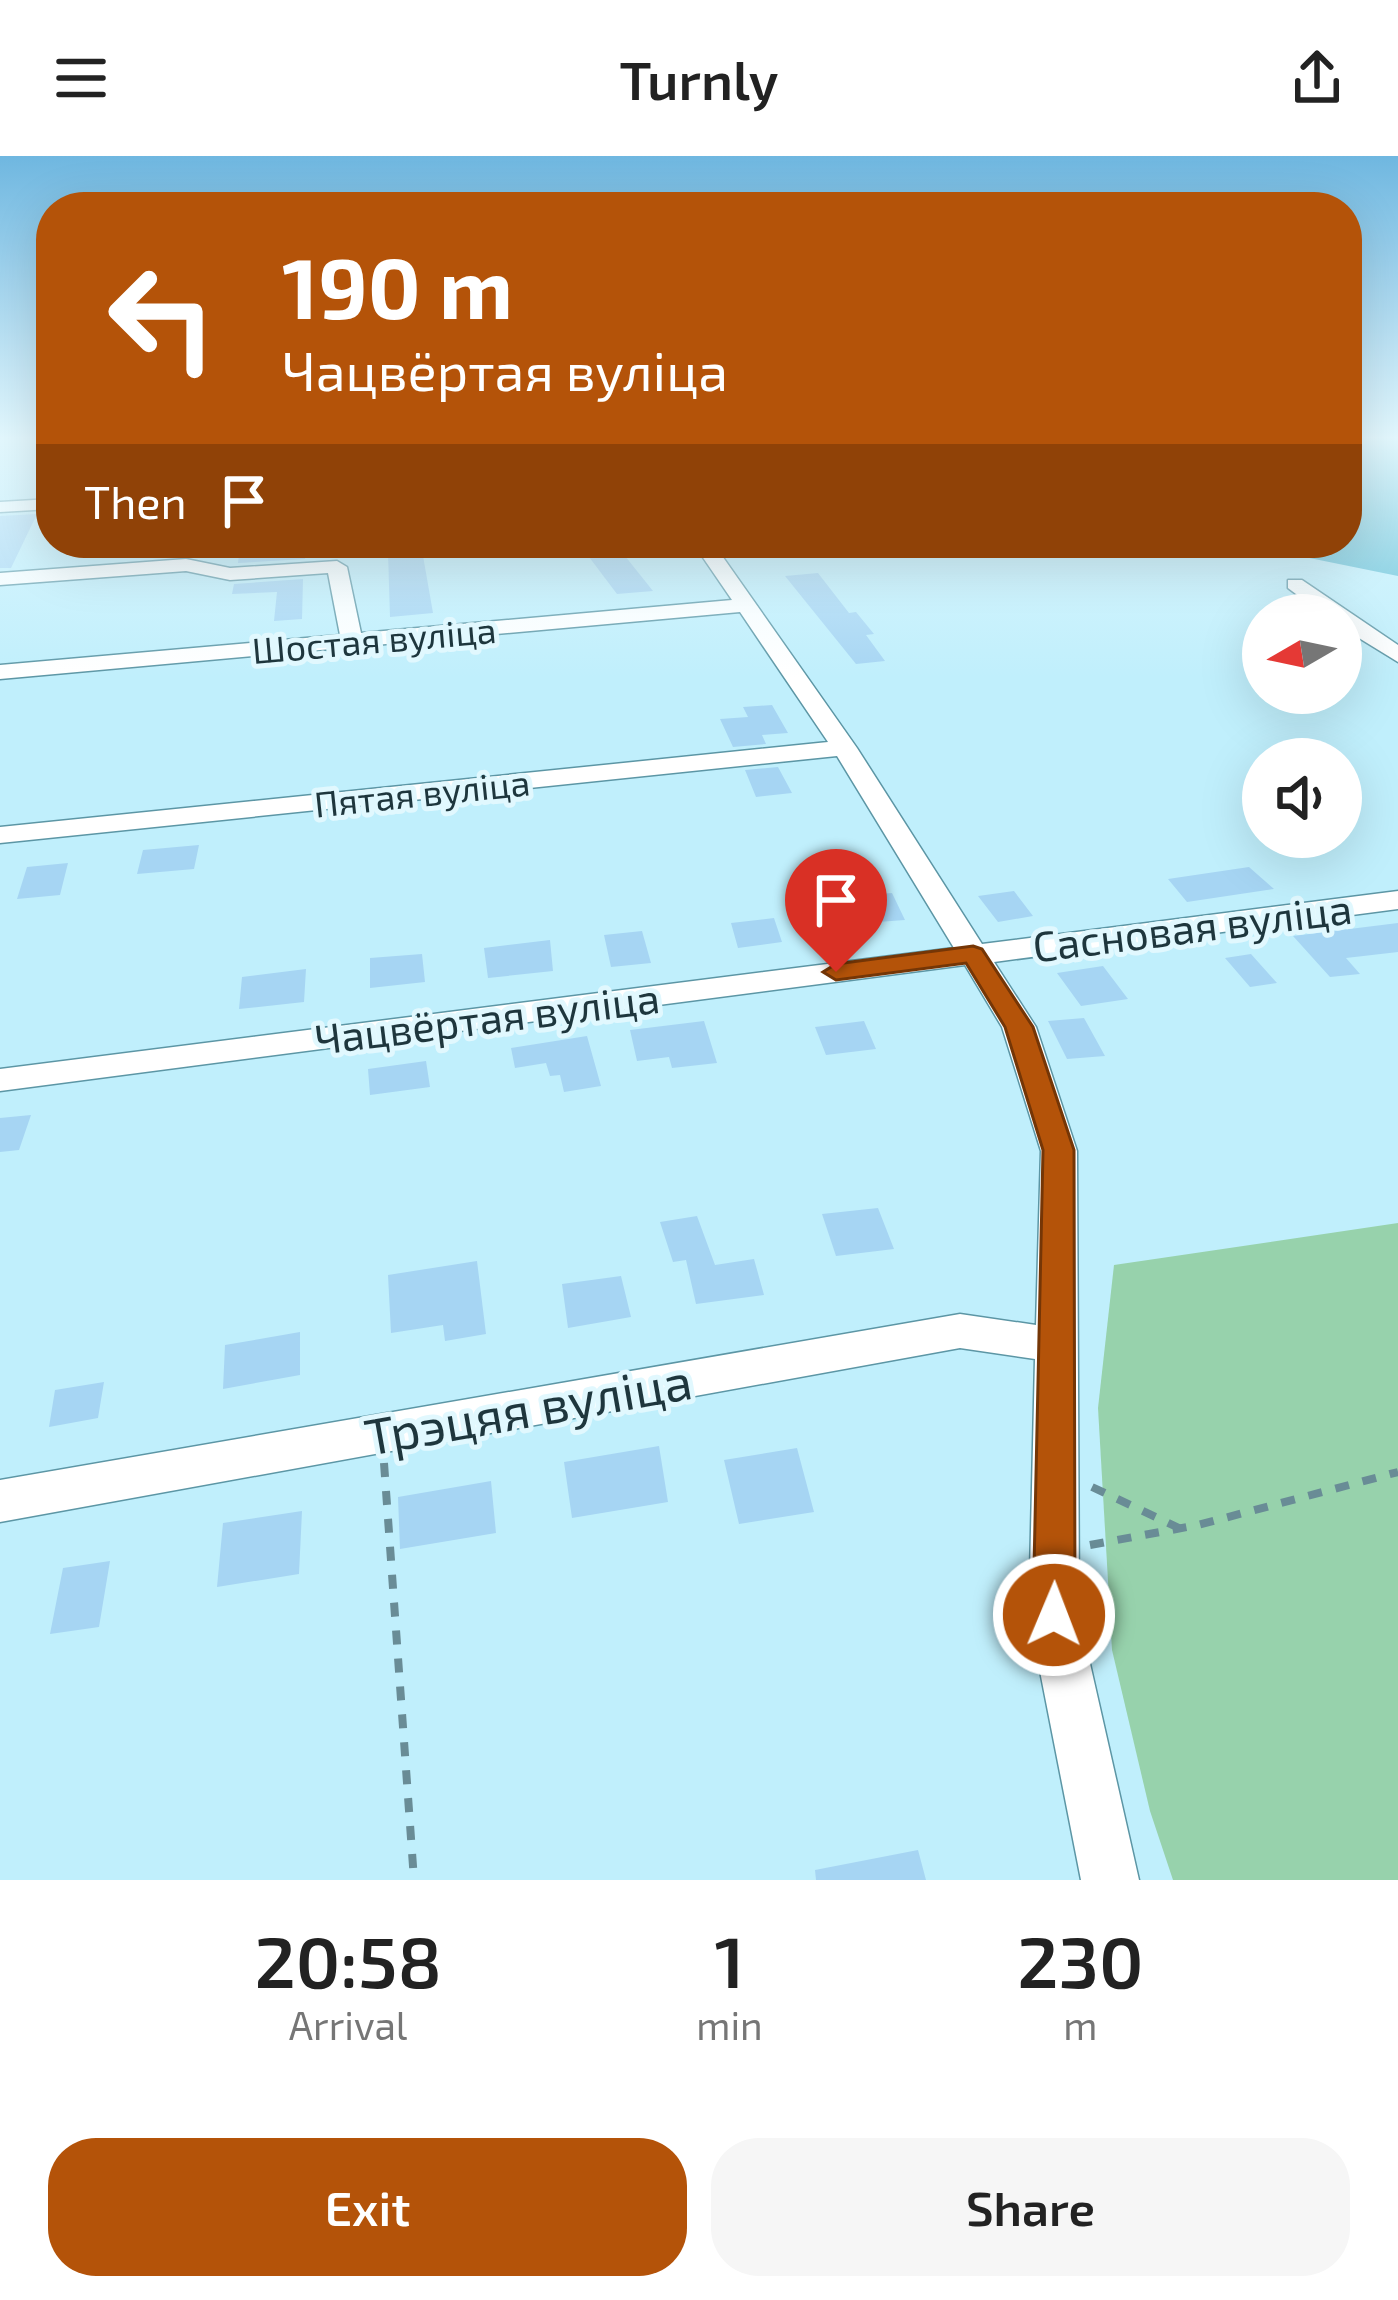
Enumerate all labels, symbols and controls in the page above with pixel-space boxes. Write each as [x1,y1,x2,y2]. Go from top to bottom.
icon: menu [48,45,114,111]
icon: share [1284,45,1350,111]
text: Turnly [620,46,778,111]
text: 190 m [282,235,513,336]
icon: left [84,240,240,396]
text: Чацвёртая вуліца [282,337,728,402]
icon: arrive [211,468,277,534]
text: Then [84,474,187,528]
north arrow [1242,594,1362,714]
map controls [1242,594,1362,858]
street label: Шостая вуліца [250,607,498,672]
button: sound [1242,738,1362,858]
street label: Пятая вуліца [312,759,532,826]
pin [785,849,887,972]
icon: arrive [803,867,869,933]
street label: Сасновая вуліца [1030,882,1355,971]
street label: Чацвёртая вуліца [312,971,662,1064]
street label: Трэцяя вуліца [360,1348,697,1467]
position arrow [991,1552,1117,1678]
text: 20:58 [254,1916,442,2002]
text: 1 [714,1916,745,2002]
text: 230 [1017,1916,1143,2002]
text: Arrival [289,2001,407,2048]
text: min [696,2001,763,2048]
text: m [1063,2001,1097,2048]
button: Exit [48,2138,687,2276]
button: Share [711,2138,1350,2276]

